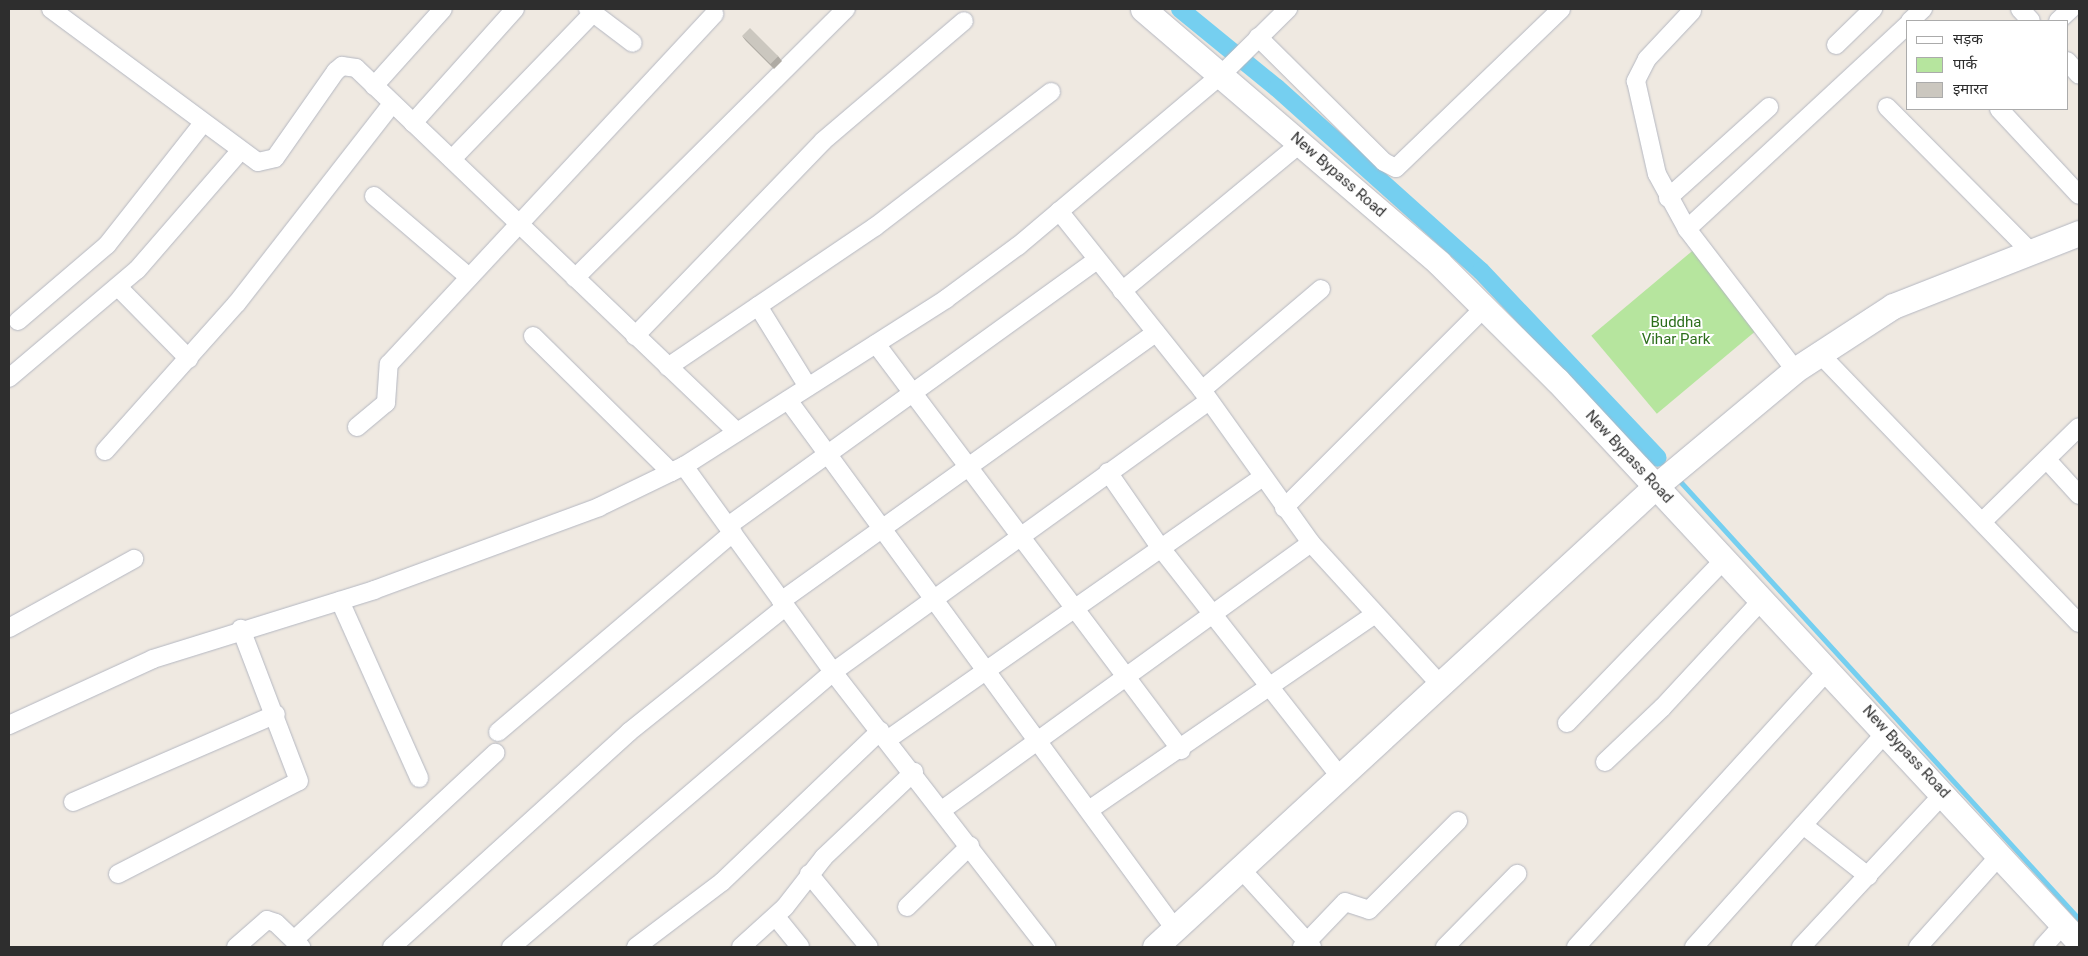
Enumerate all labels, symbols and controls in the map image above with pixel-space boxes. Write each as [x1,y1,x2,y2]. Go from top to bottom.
legend [1906,20,2068,110]
text: सड़क [1953,30,1983,48]
text: पार्क [1953,55,1977,73]
text: इमारत [1953,80,1988,98]
street label: New Bypass Road [1287,129,1389,221]
park label: Buddha Vihar Park [1642,313,1710,348]
street label: New Bypass Road [1581,407,1677,507]
street label: New Bypass Road [1858,702,1954,802]

